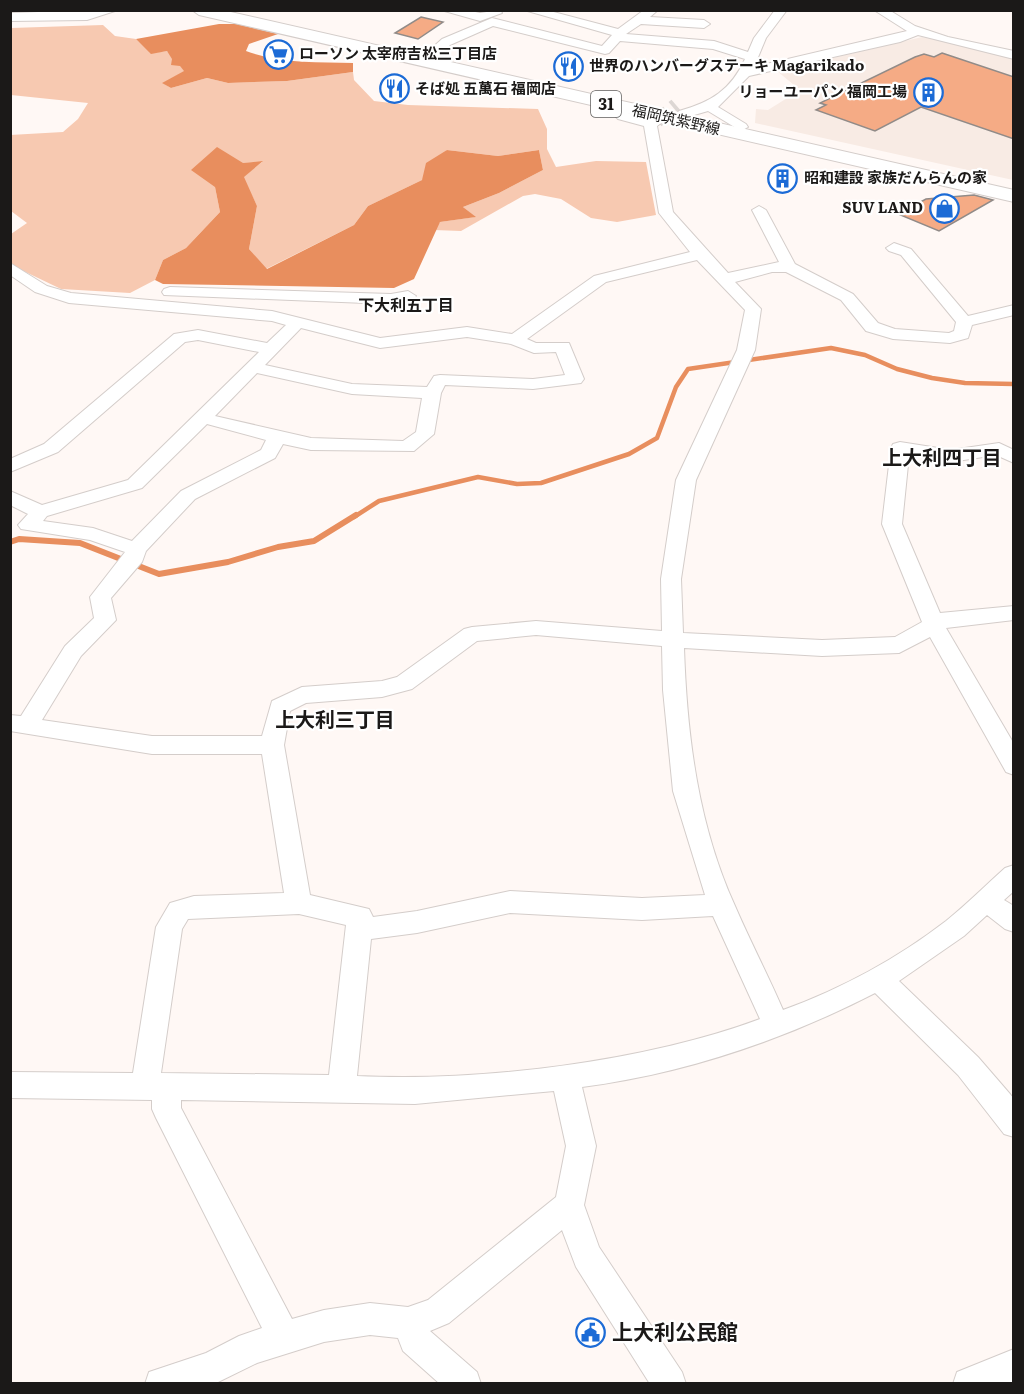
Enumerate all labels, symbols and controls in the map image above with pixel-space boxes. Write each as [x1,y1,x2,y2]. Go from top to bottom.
supermarket icon: ローソン 太宰府吉松三丁目店 [262,38,294,70]
place label: ローソン 太宰府吉松三丁目店 [299,41,497,64]
restaurant icon: 世界のハンバーグステーキ Magarikado [552,50,584,82]
place label: 世界のハンバーグステーキ Magarikado [589,53,864,76]
restaurant icon: そば処 五萬石 福岡店 [378,73,410,105]
place label: そば処 五萬石 福岡店 [415,76,556,99]
building icon: リョーユーパン 福岡工場 [912,76,944,108]
place label: リョーユーパン 福岡工場 [738,79,907,102]
road number: 31 [591,91,621,117]
street label: 福岡筑紫野線 [630,97,723,140]
building icon: 昭和建設 家族だんらんの家 [767,162,799,194]
place label: 昭和建設 家族だんらんの家 [804,165,987,188]
shop icon: SUV LAND [928,192,960,224]
place label: SUV LAND [842,195,923,218]
district label: 下大利五丁目 [358,292,454,316]
district label: 上大利四丁目 [882,441,1002,471]
district label: 上大利三丁目 [275,703,395,733]
place label: 上大利公民館 [612,1315,738,1346]
public building icon: 上大利公民館 [575,1317,607,1349]

